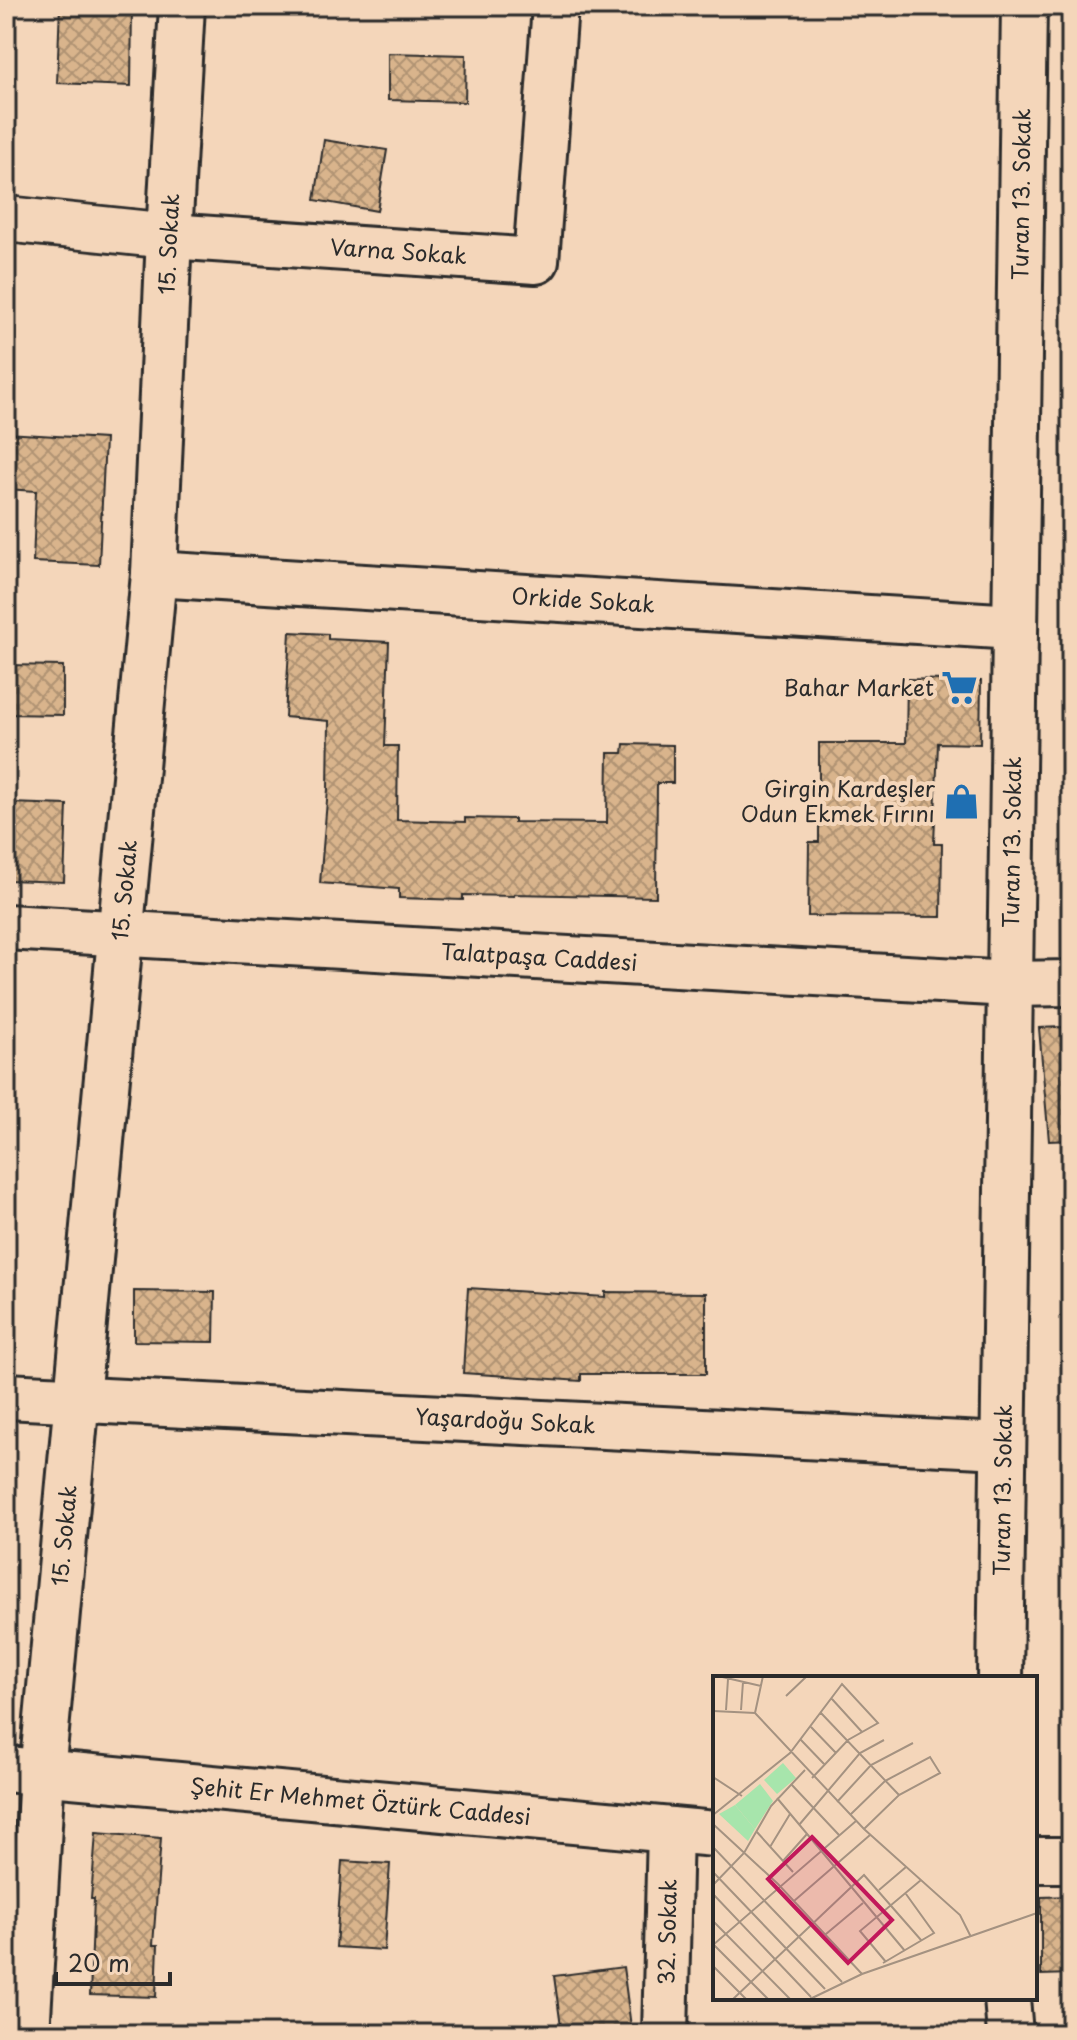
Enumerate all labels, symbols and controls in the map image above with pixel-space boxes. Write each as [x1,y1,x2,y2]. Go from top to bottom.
street label: Turan 13. Sokak [1002,108,1038,280]
street label: 15. Sokak [148,192,186,295]
street label: Varna Sokak [329,229,469,271]
street label: Orkide Sokak [510,578,656,620]
supermarket icon: Bahar Market [941,669,979,707]
place label: Bahar Market [784,670,934,703]
street label: Turan 13. Sokak [993,756,1028,928]
place label: Girgin Kardeşler Odun Ekmek Fırını [741,771,936,829]
shop icon: Girgin Kardeşler Odun Ekmek Fırını [942,783,980,821]
street label: 15. Sokak [102,838,144,942]
street label: Talatpaşa Caddesi [440,934,638,978]
street label: Yaşardoğu Sokak [415,1399,597,1441]
street label: Turan 13. Sokak [983,1404,1019,1576]
street label: 15. Sokak [42,1483,84,1587]
inset map [713,1676,1037,2000]
street label: Şehit Er Mehmet Öztürk Caddesi [189,1768,532,1832]
street label: 32. Sokak [648,1878,684,1985]
scale bar [56,1936,170,1986]
text: 20 m [68,1944,130,1980]

